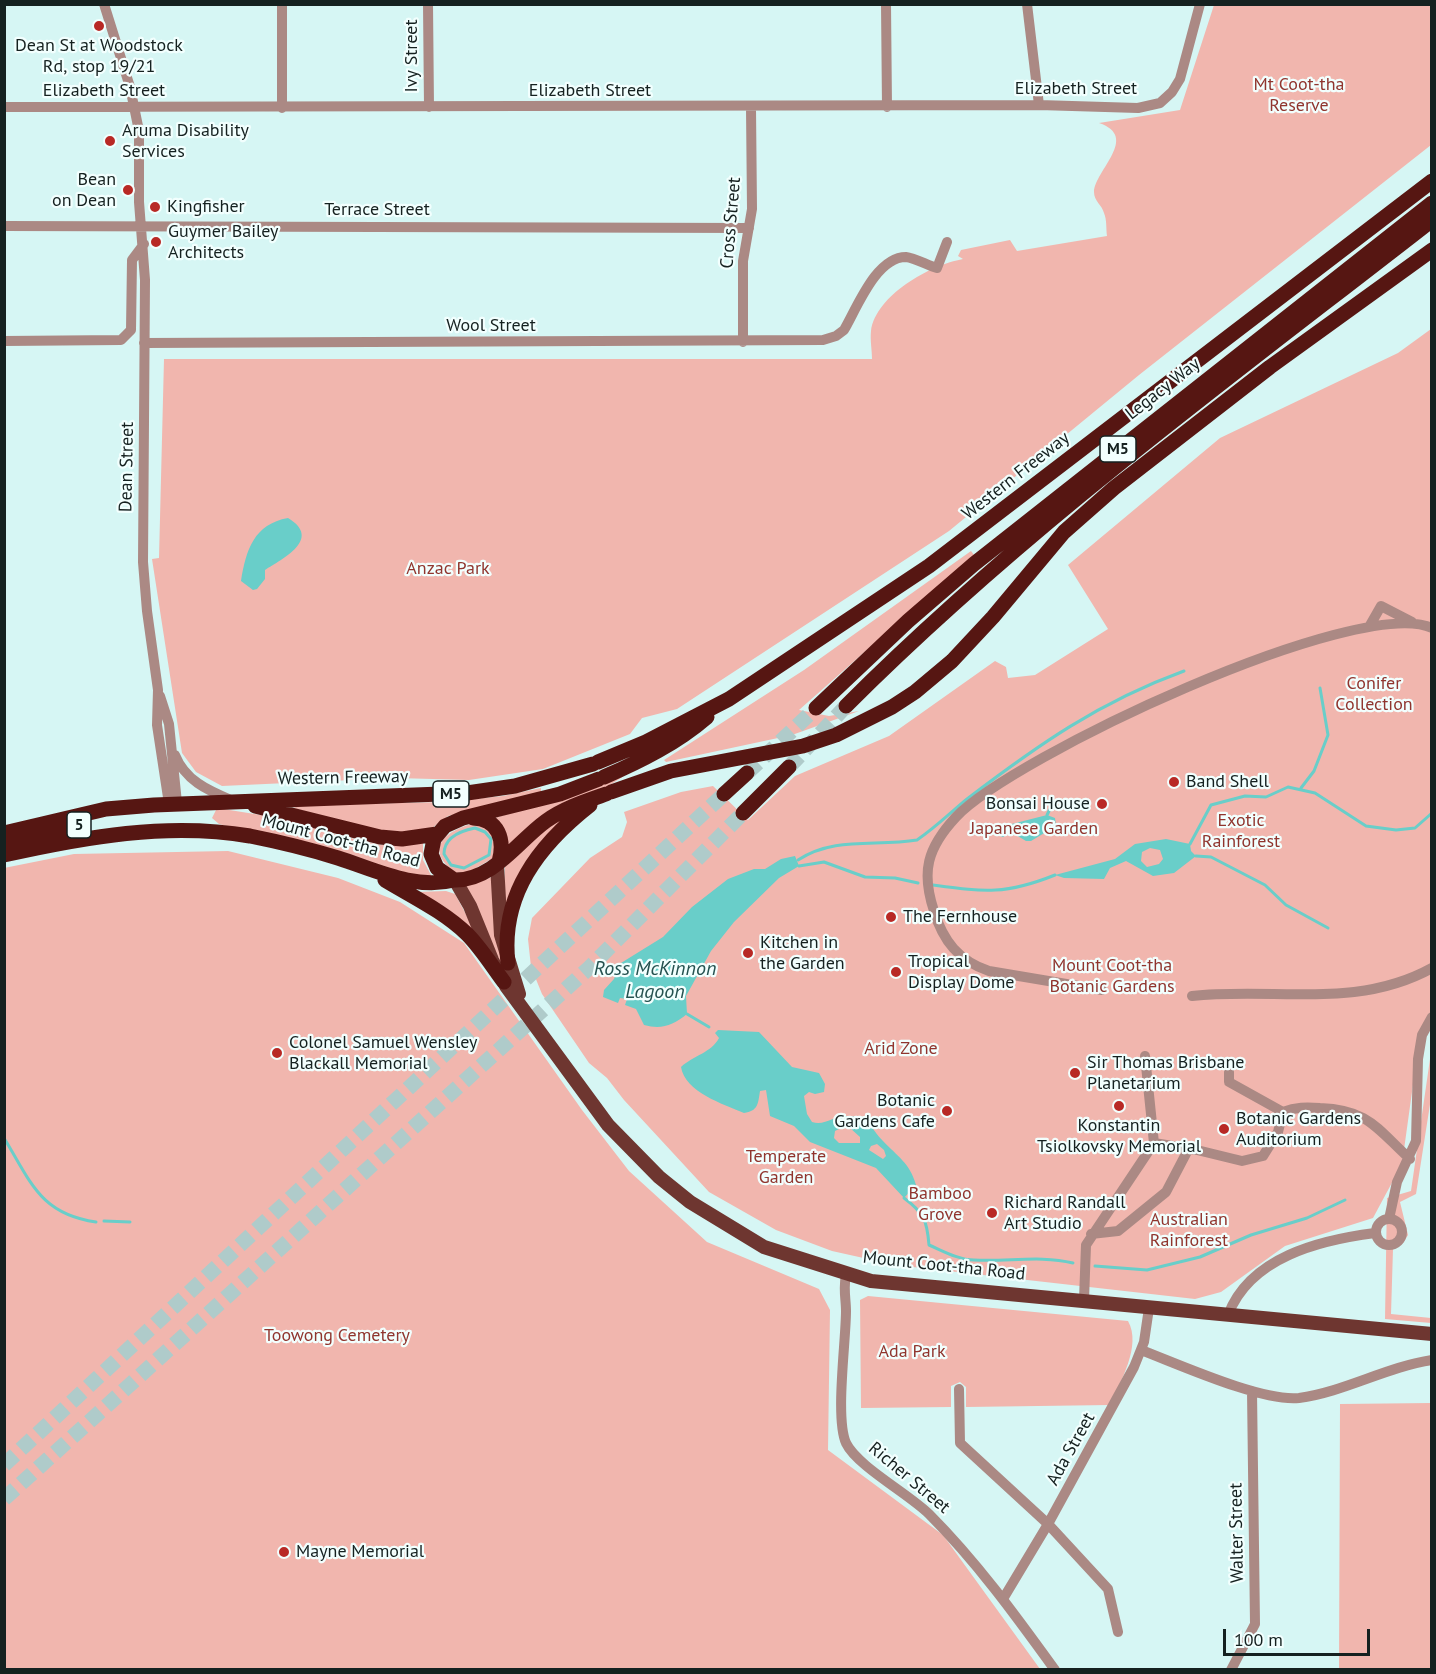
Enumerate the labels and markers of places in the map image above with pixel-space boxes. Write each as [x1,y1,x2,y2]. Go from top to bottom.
marker: Dean St at Woodstock Rd, stop 19/21 [92,19,106,33]
place label: Dean St at Woodstock Rd, stop 19/21 [15,35,183,78]
place label: Aruma Disability Services [122,120,249,162]
marker: Aruma Disability Services [103,134,117,148]
place label: Bean on Dean [52,169,116,212]
marker: Bean on Dean [121,183,135,197]
place label: Kingfisher [167,196,245,218]
marker: Kingfisher [148,200,162,214]
place label: Guymer Bailey Architects [168,221,278,264]
marker: Guymer Bailey Architects [149,235,163,249]
place label: Band Shell [1186,771,1269,793]
marker: Band Shell [1167,775,1181,789]
place label: Bonsai House [986,793,1090,815]
marker: Bonsai House [1095,797,1109,811]
place label: The Fernhouse [903,906,1017,928]
marker: The Fernhouse [884,910,898,924]
place label: Kitchen in the Garden [760,932,845,974]
marker: Kitchen in the Garden [741,946,755,960]
place label: Tropical Display Dome [908,951,1014,994]
marker: Tropical Display Dome [889,965,903,979]
place label: Colonel Samuel Wensley Blackall Memorial [289,1032,477,1074]
marker: Colonel Samuel Wensley Blackall Memorial [270,1046,284,1060]
place label: Sir Thomas Brisbane Planetarium [1087,1052,1244,1094]
marker: Sir Thomas Brisbane Planetarium [1068,1066,1082,1080]
place label: Botanic Gardens Cafe [834,1090,935,1132]
marker: Konstantin Tsiolkovsky Memorial [1112,1099,1126,1113]
marker: Botanic Gardens Cafe [940,1104,954,1118]
place label: Botanic Gardens Auditorium [1236,1108,1361,1150]
place label: Konstantin Tsiolkovsky Memorial [1037,1115,1201,1158]
marker: Botanic Gardens Auditorium [1217,1122,1231,1136]
place label: Richard Randall Art Studio [1004,1192,1125,1234]
marker: Richard Randall Art Studio [985,1206,999,1220]
place label: Mayne Memorial [296,1541,424,1563]
marker: Mayne Memorial [277,1545,291,1559]

